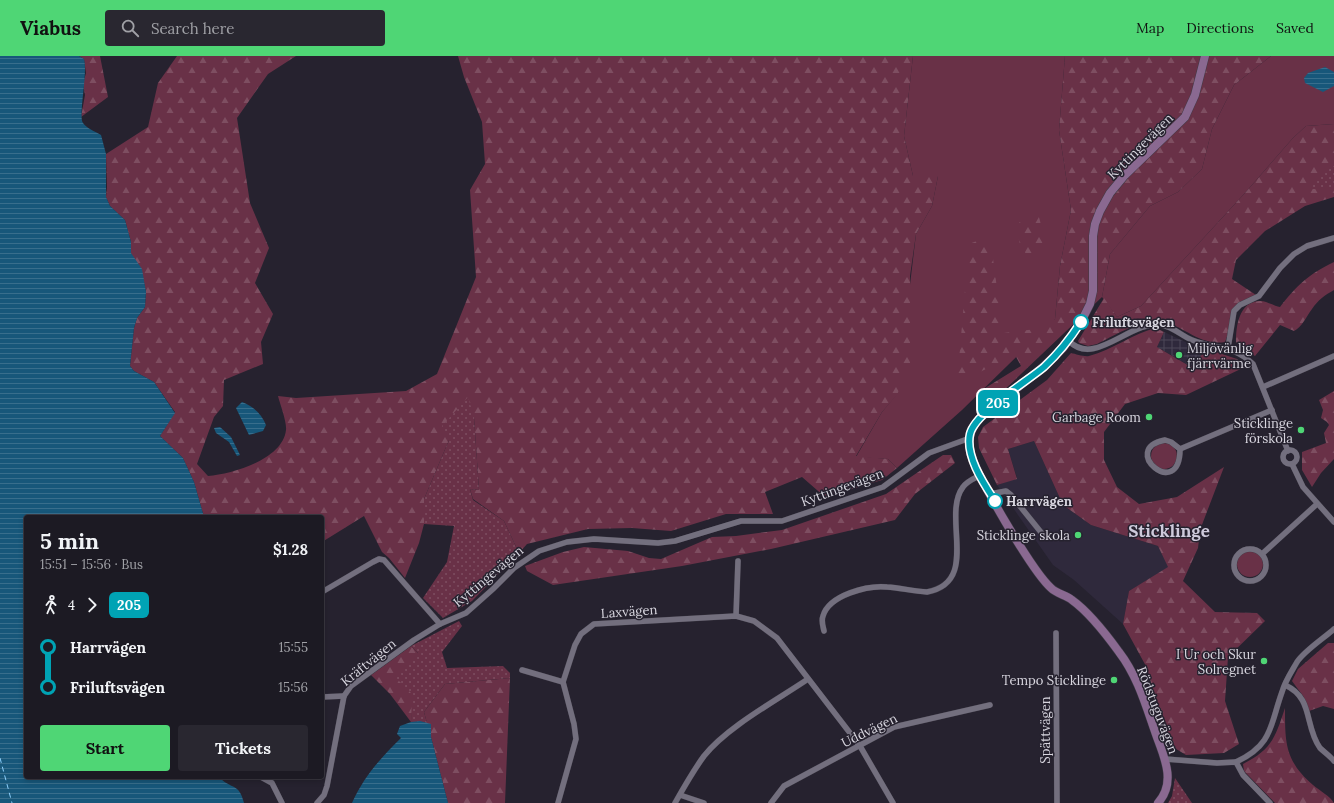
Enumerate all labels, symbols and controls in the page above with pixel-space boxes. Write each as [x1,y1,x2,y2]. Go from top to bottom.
search box [105,10,385,46]
text: Viabus [20,16,81,40]
icon: search [119,17,141,39]
text: Search here [151,19,234,38]
text: Map [1136,19,1164,37]
text: Directions [1186,19,1254,37]
text: Saved [1276,19,1314,37]
street label: Kyttingevägen [1104,110,1177,183]
marker: Friluftsvägen [1073,314,1089,330]
place label: Friluftsvägen [1092,314,1175,331]
place label: Miljövänlig fjärrvärme [1187,340,1253,372]
marker: Miljövänlig fjärrvärme [1174,350,1184,360]
line badge: 205 [975,390,1021,416]
text: 205 [986,394,1010,412]
place label: Garbage Room [1052,409,1141,426]
marker: Garbage Room [1144,412,1154,422]
place label: Sticklinge förskola [1234,415,1293,447]
marker: Sticklinge förskola [1296,425,1306,435]
street label: Kyttingevägen [799,465,886,510]
marker: Harrvägen [987,493,1003,509]
place label: Harrvägen [1006,493,1073,510]
district label: Sticklinge [1128,520,1210,542]
text: 5 min [40,527,99,555]
place label: Sticklinge skola [977,527,1070,544]
marker: Sticklinge skola [1073,530,1083,540]
text: $1.28 [273,540,308,559]
street label: Kyttingevägen [450,542,527,611]
text: 15:51 – 15:56 · Bus [40,556,143,573]
icon: walk [40,594,62,616]
icon: forward [81,594,103,616]
text: 205 [117,596,141,614]
text: 4 [68,597,75,614]
street label: Laxvägen [600,601,658,622]
street label: Kräftvägen [337,635,399,690]
text: Harrvägen [70,638,146,657]
text: 15:55 [279,639,308,656]
place label: I Ur och Skur Solregnet [1176,646,1256,678]
marker: I Ur och Skur Solregnet [1259,656,1269,666]
street label: Rödstuguvägen [1133,664,1182,756]
place label: Tempo Sticklinge [1002,672,1106,689]
marker: Tempo Sticklinge [1109,675,1119,685]
text: Friluftsvägen [70,678,165,697]
text: 15:56 [278,679,308,696]
street label: Spättvägen [1037,696,1054,764]
street label: Uddvägen [838,710,900,751]
button: Start [40,725,170,771]
button: Tickets [178,725,308,771]

